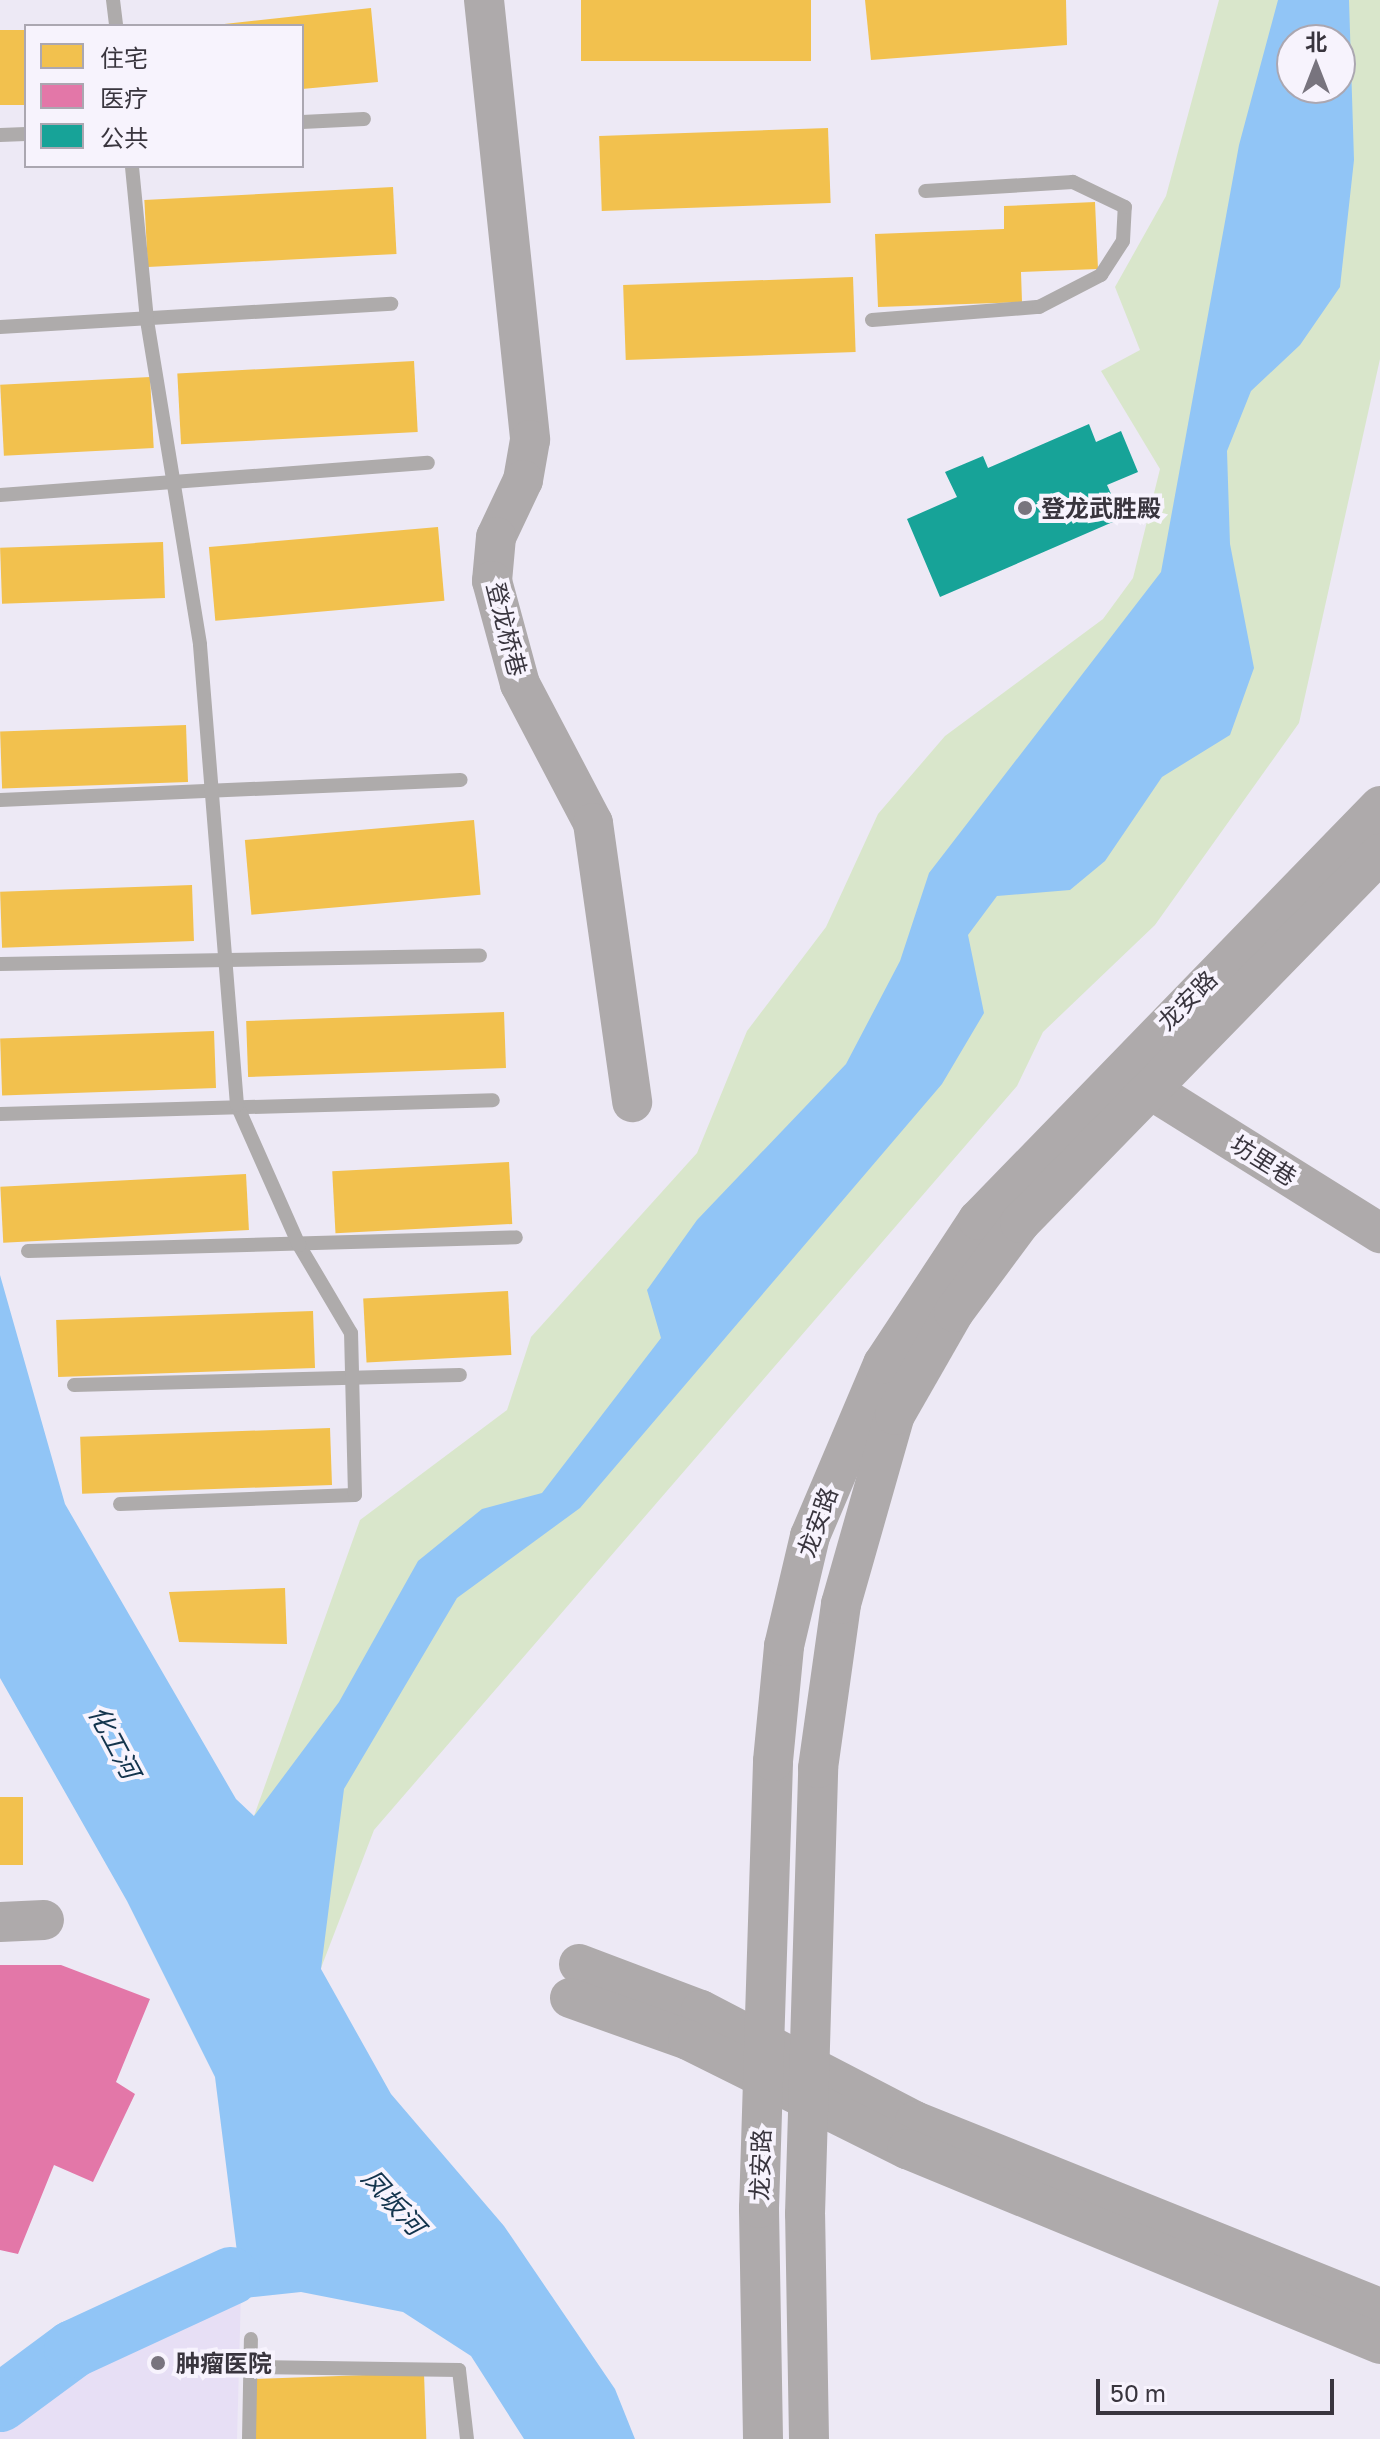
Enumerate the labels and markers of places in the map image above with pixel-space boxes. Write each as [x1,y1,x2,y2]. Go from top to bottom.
place label: 登龙武胜殿 [1041,494,1161,522]
marker: 登龙武胜殿 [1016,499,1034,517]
place label: 肿瘤医院 [176,2349,272,2377]
marker: 肿瘤医院 [147,2352,169,2374]

